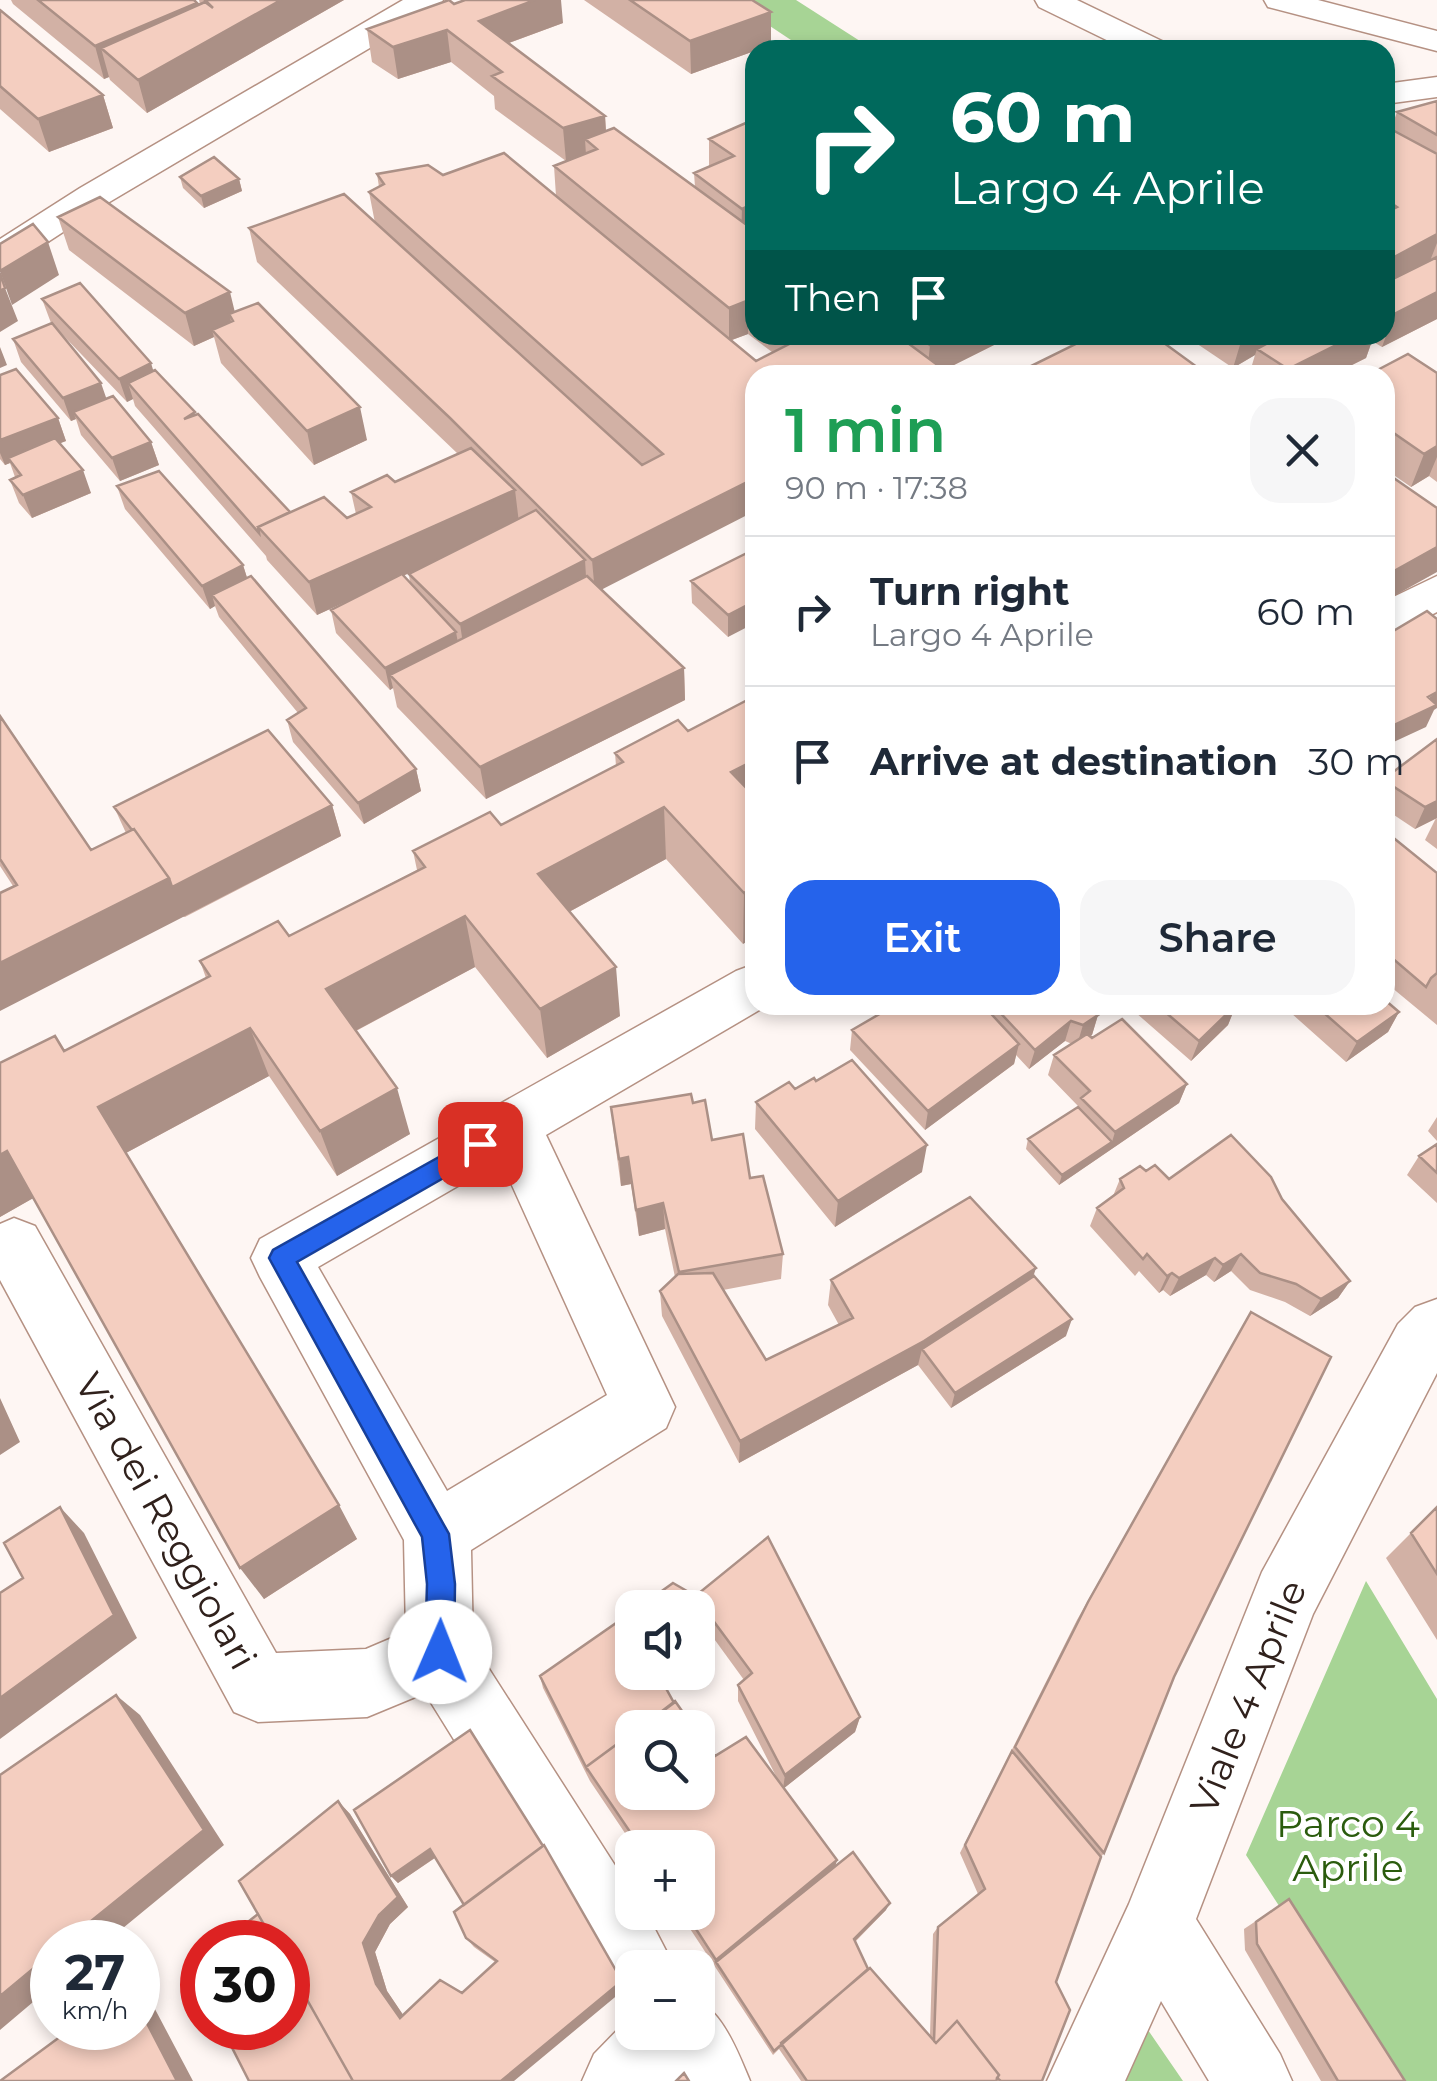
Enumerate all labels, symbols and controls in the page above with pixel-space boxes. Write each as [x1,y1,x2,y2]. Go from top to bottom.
text: 60 m [950,74,1135,160]
icon: right [785,80,915,210]
text: Largo 4 Aprile [950,160,1265,215]
icon: arrive [901,270,956,325]
text: Then [785,274,881,321]
text: 1 min [785,394,946,467]
button: close [1250,398,1355,503]
text: 90 m · 17:38 [785,468,968,507]
text: Turn right [870,568,1069,615]
icon: right [785,584,840,639]
text: 60 m [1256,588,1355,635]
text: Largo 4 Aprile [870,615,1094,654]
icon: arrive [785,734,840,789]
text: Arrive at destination [870,738,1278,785]
text: 30 m [1308,738,1405,785]
button: Exit [785,880,1060,995]
button: Share [1080,880,1355,995]
pin [438,1102,523,1187]
icon: arrive [453,1117,508,1172]
street label: Via dei Reggiolari [65,1365,267,1677]
street label: Viale 4 Aprile [1180,1573,1316,1821]
map controls [615,1590,715,2050]
button: sound [615,1590,715,1690]
position arrow [388,1600,492,1704]
button: search [615,1710,715,1810]
park label: Parco 4 Aprile [1276,1800,1420,1891]
button: + [615,1830,715,1930]
speed limit sign: 30 [180,1920,310,2050]
text: 27 [65,1942,125,2003]
button: − [615,1950,715,2050]
text: km/h [62,1995,128,2025]

